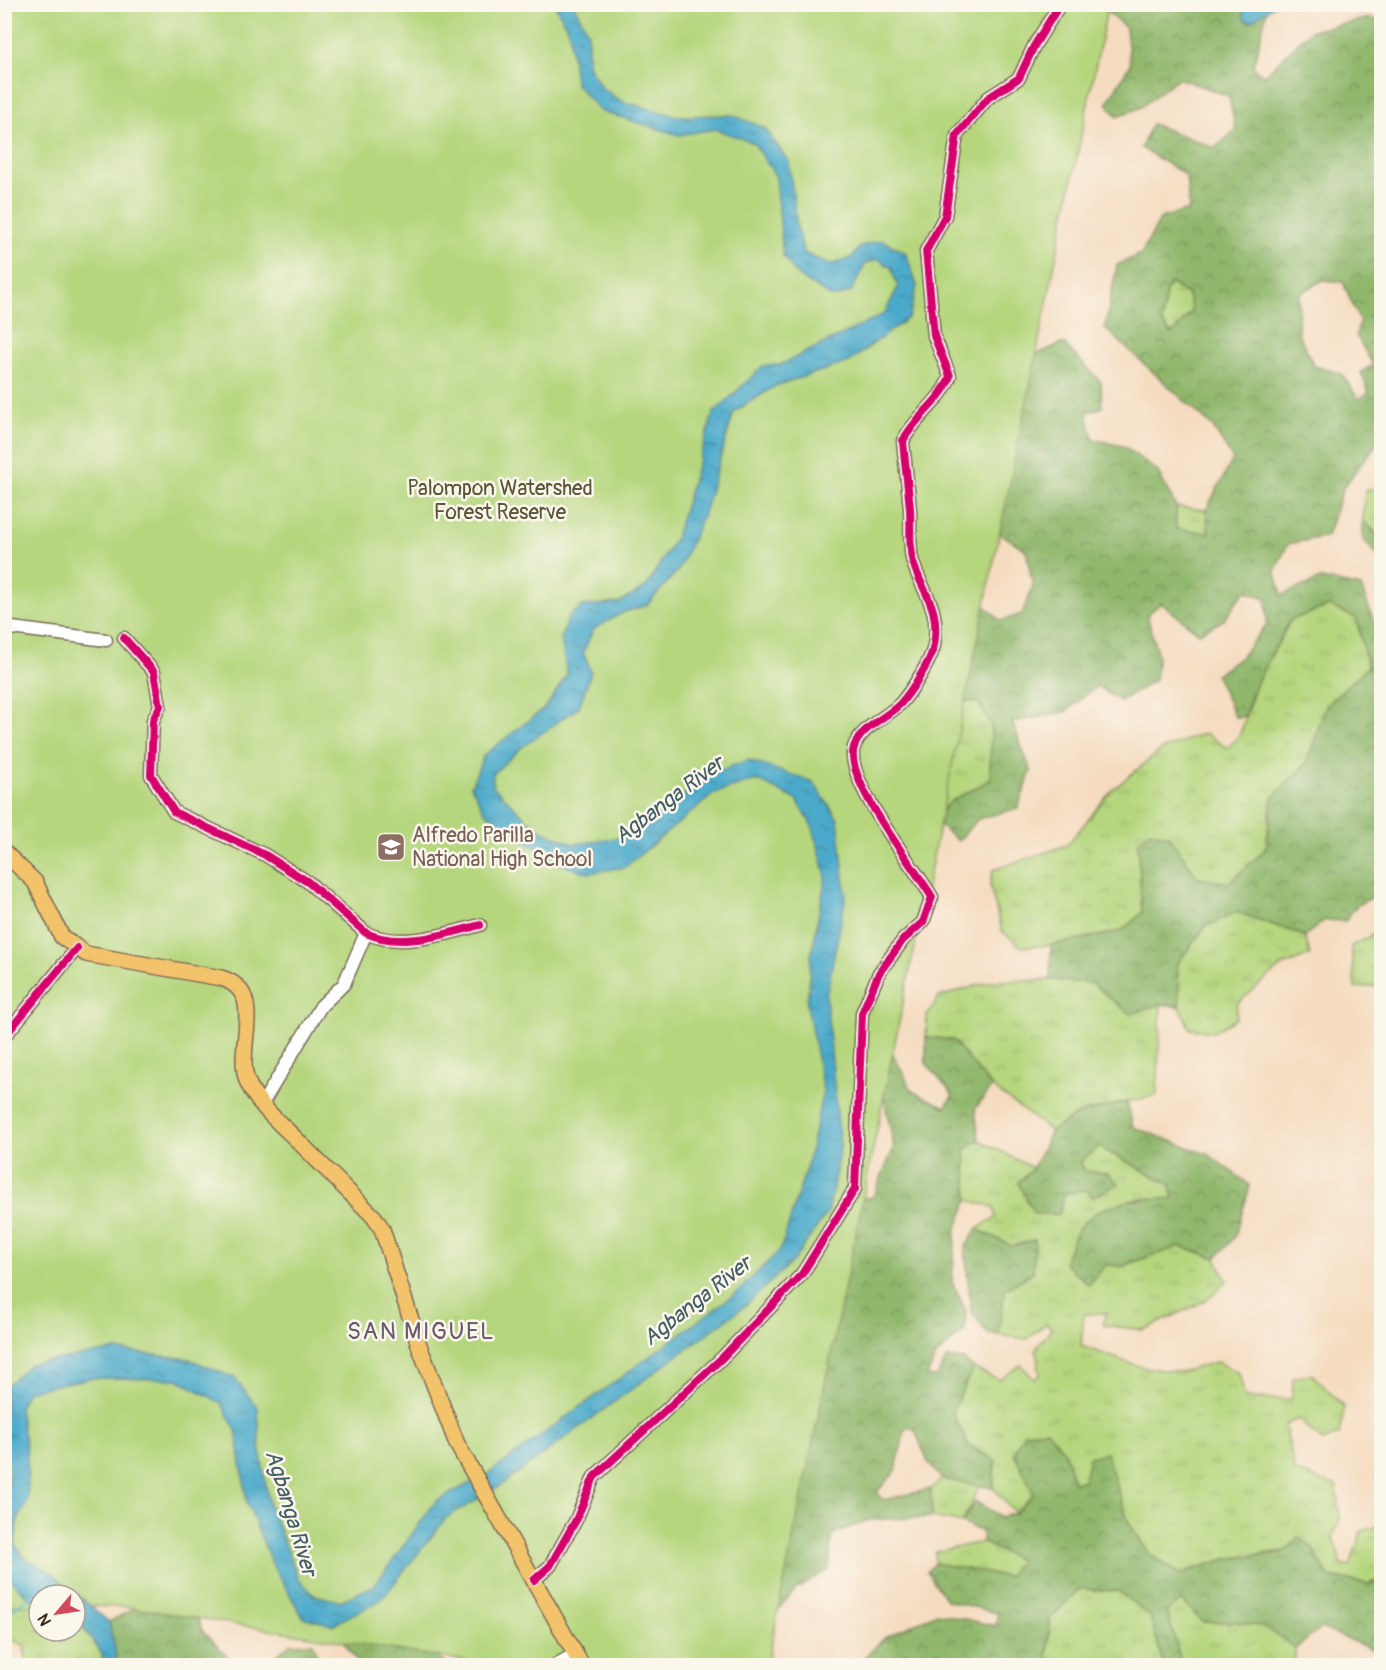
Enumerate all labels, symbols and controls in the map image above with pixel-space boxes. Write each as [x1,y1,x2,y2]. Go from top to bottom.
park label: Palompon Watershed Forest Reserve [407,475,593,526]
water label: Agbanga River [609,748,732,850]
place label: Alfredo Parilla National High School [412,822,592,873]
school or university icon: Alfredo Parilla National High School [375,831,407,863]
water label: Agbanga River [637,1248,759,1352]
district label: SAN MIGUEL [347,1317,495,1346]
water label: Agbanga River [259,1447,324,1582]
north arrow [27,1583,87,1643]
text: N [33,1610,56,1629]

